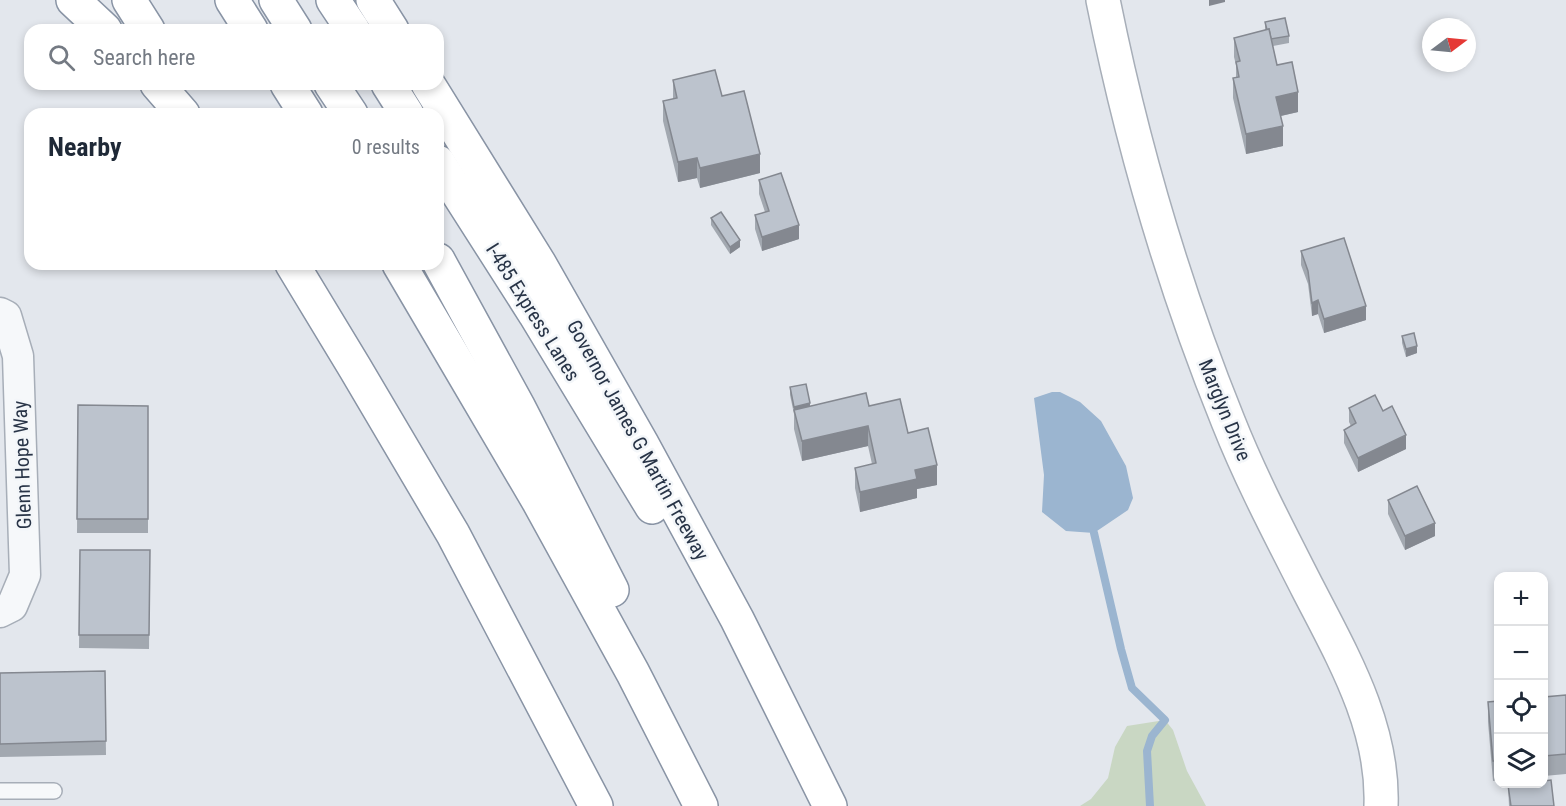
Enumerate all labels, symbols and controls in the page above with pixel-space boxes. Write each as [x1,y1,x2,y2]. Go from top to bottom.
north arrow [1422,18,1476,72]
search box [24,24,444,90]
icon: search [45,41,78,74]
text: Search here [93,45,195,70]
text: Nearby [48,132,122,162]
text: 0 results [352,135,420,159]
street label: I-485 Express Lanes [481,239,585,385]
street label: Governor James G Martin Freeway [562,316,714,564]
street label: Marglyn Drive [1194,356,1256,464]
street label: Glenn Hope Way [8,400,36,530]
map controls [1494,572,1548,788]
button: + [1494,572,1548,626]
button: − [1494,626,1548,680]
button: locate [1494,680,1548,734]
button: layers [1494,734,1548,788]

